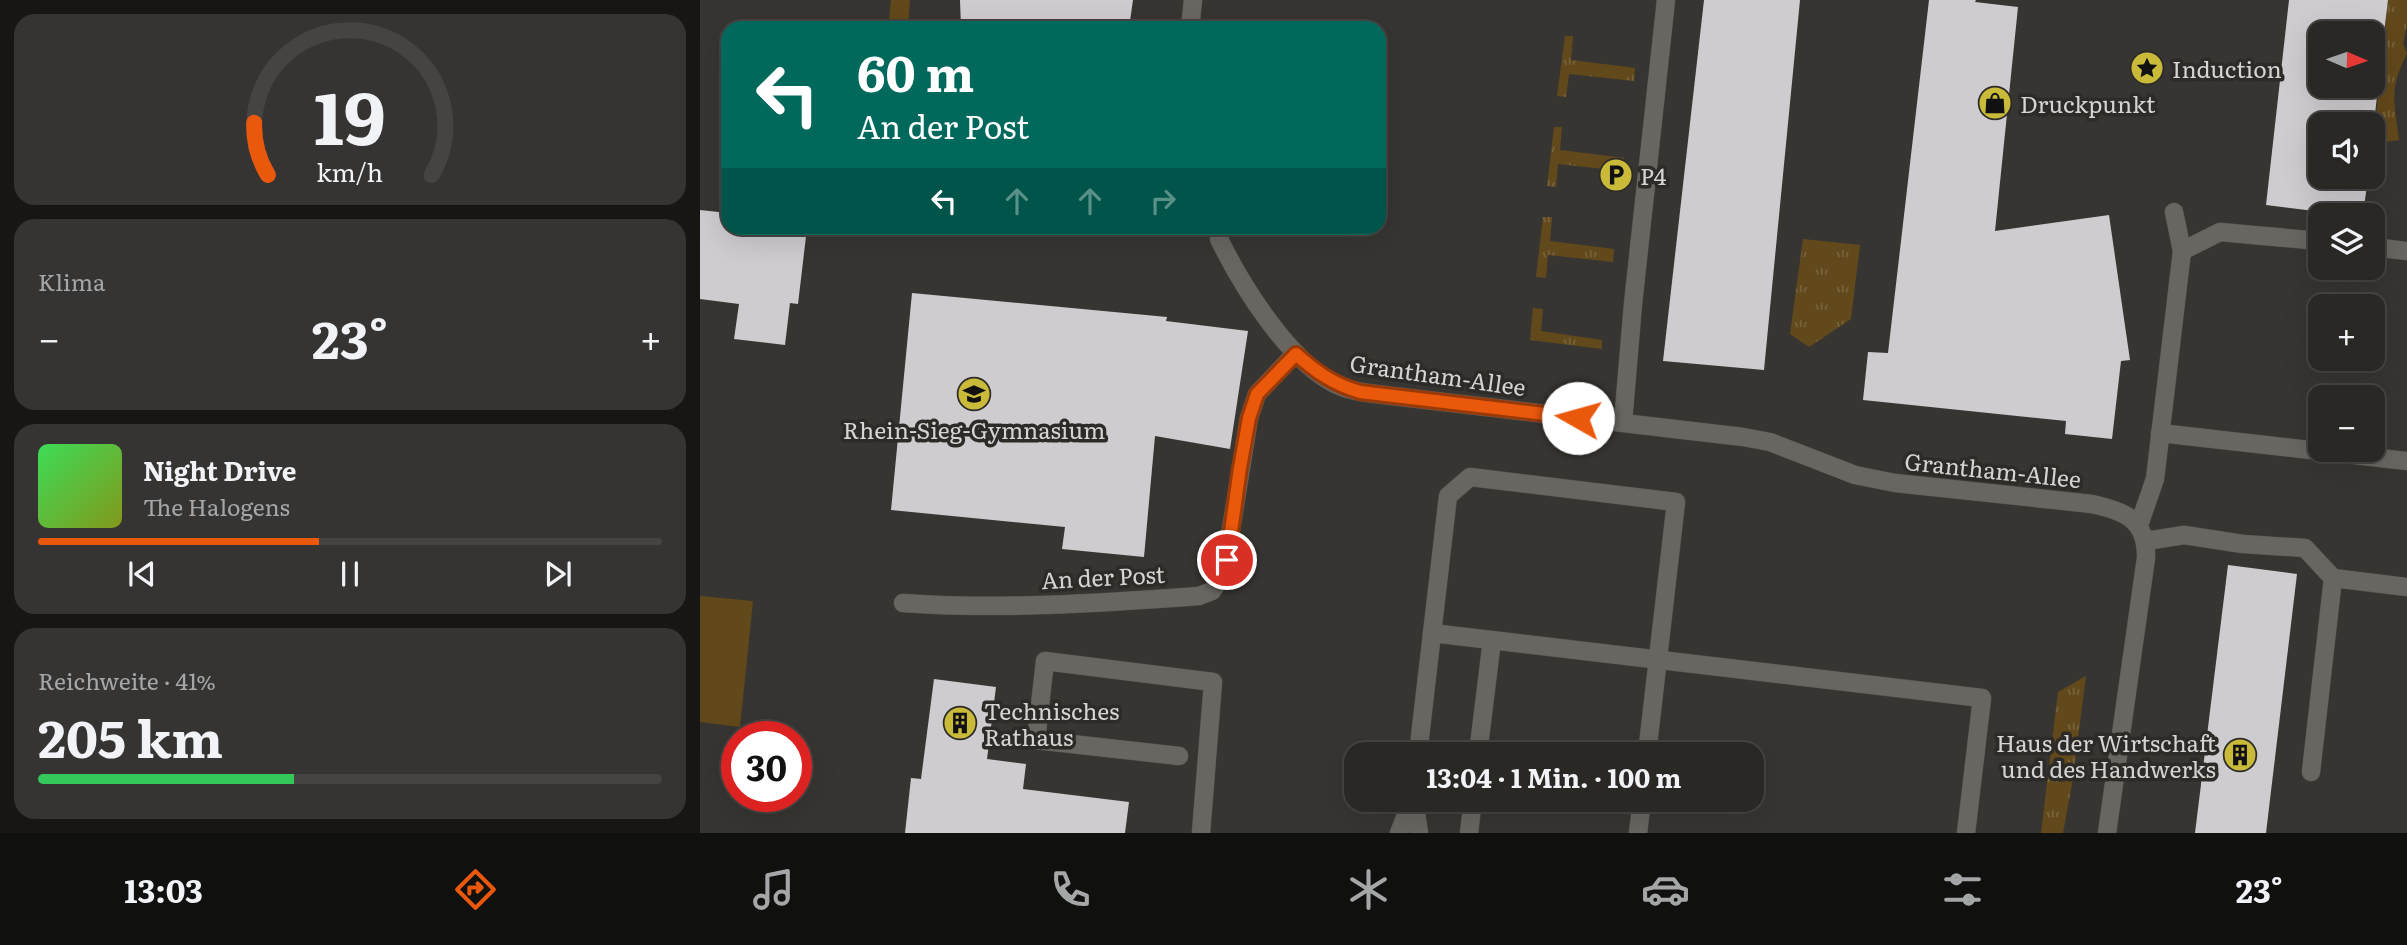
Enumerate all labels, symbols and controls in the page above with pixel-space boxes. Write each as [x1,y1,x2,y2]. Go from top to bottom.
north arrow [2308,21,2385,98]
map controls [2308,21,2385,462]
text: 60 m [857,34,974,107]
icon: left [742,49,833,140]
place icon: Induction [2128,49,2166,87]
place label: Induction [2172,51,2282,85]
text: 19 [314,60,386,168]
shop icon: Druckpunkt [1976,84,2014,122]
place label: Druckpunkt [2020,86,2156,120]
text: An der Post [857,101,1029,149]
button: sound [2308,112,2385,189]
text: km/h [317,153,383,190]
parking icon: P4 [1597,156,1635,194]
place label: P4 [1640,158,1667,192]
icon: left [925,182,963,220]
icon: ahead [998,182,1036,220]
icon: ahead [1071,182,1109,220]
icon: right [1144,182,1182,220]
button: layers [2308,203,2385,280]
text: Klima [38,264,105,298]
button: + [2308,294,2385,371]
text: 23° [312,298,388,375]
text: − [38,308,60,365]
text: + [640,308,662,365]
street label: Grantham-Allee [1348,345,1528,403]
school or university icon: Rhein-Sieg-Gymnasium [955,375,993,413]
position arrow [1541,381,1615,455]
button: − [2308,385,2385,462]
place label: Rhein-Sieg-Gymnasium [843,412,1105,446]
street label: Grantham-Allee [1903,443,2083,495]
text: Night Drive [143,450,297,489]
text: The Halogens [143,489,290,523]
pin [1197,530,1257,590]
icon: arrive [1208,541,1246,579]
icon: previous [123,555,161,593]
icon: pause [331,555,369,593]
icon: next [539,555,577,593]
street label: An der Post [1040,556,1166,596]
text: Reichweite · 41% [38,663,216,697]
place label: Technisches Rathaus [984,693,1119,753]
text: 205 km [38,697,223,774]
building icon: Technisches Rathaus [941,704,979,742]
speed limit sign: 30 [721,721,812,812]
place label: Haus der Wirtschaft und des Handwerks [1996,725,2216,785]
building icon: Haus der Wirtschaft und des Handwerks [2221,736,2259,774]
text: 13:04 · 1 Min. · 100 m [1427,757,1681,796]
text: 13:03 [124,865,203,913]
icon: directions [451,865,500,914]
icon: music [749,865,798,914]
icon: phone [1046,865,1095,914]
icon: climate [1344,865,1393,914]
icon: car [1641,865,1690,914]
icon: filters [1938,865,1987,914]
text: 23° [2236,865,2283,913]

